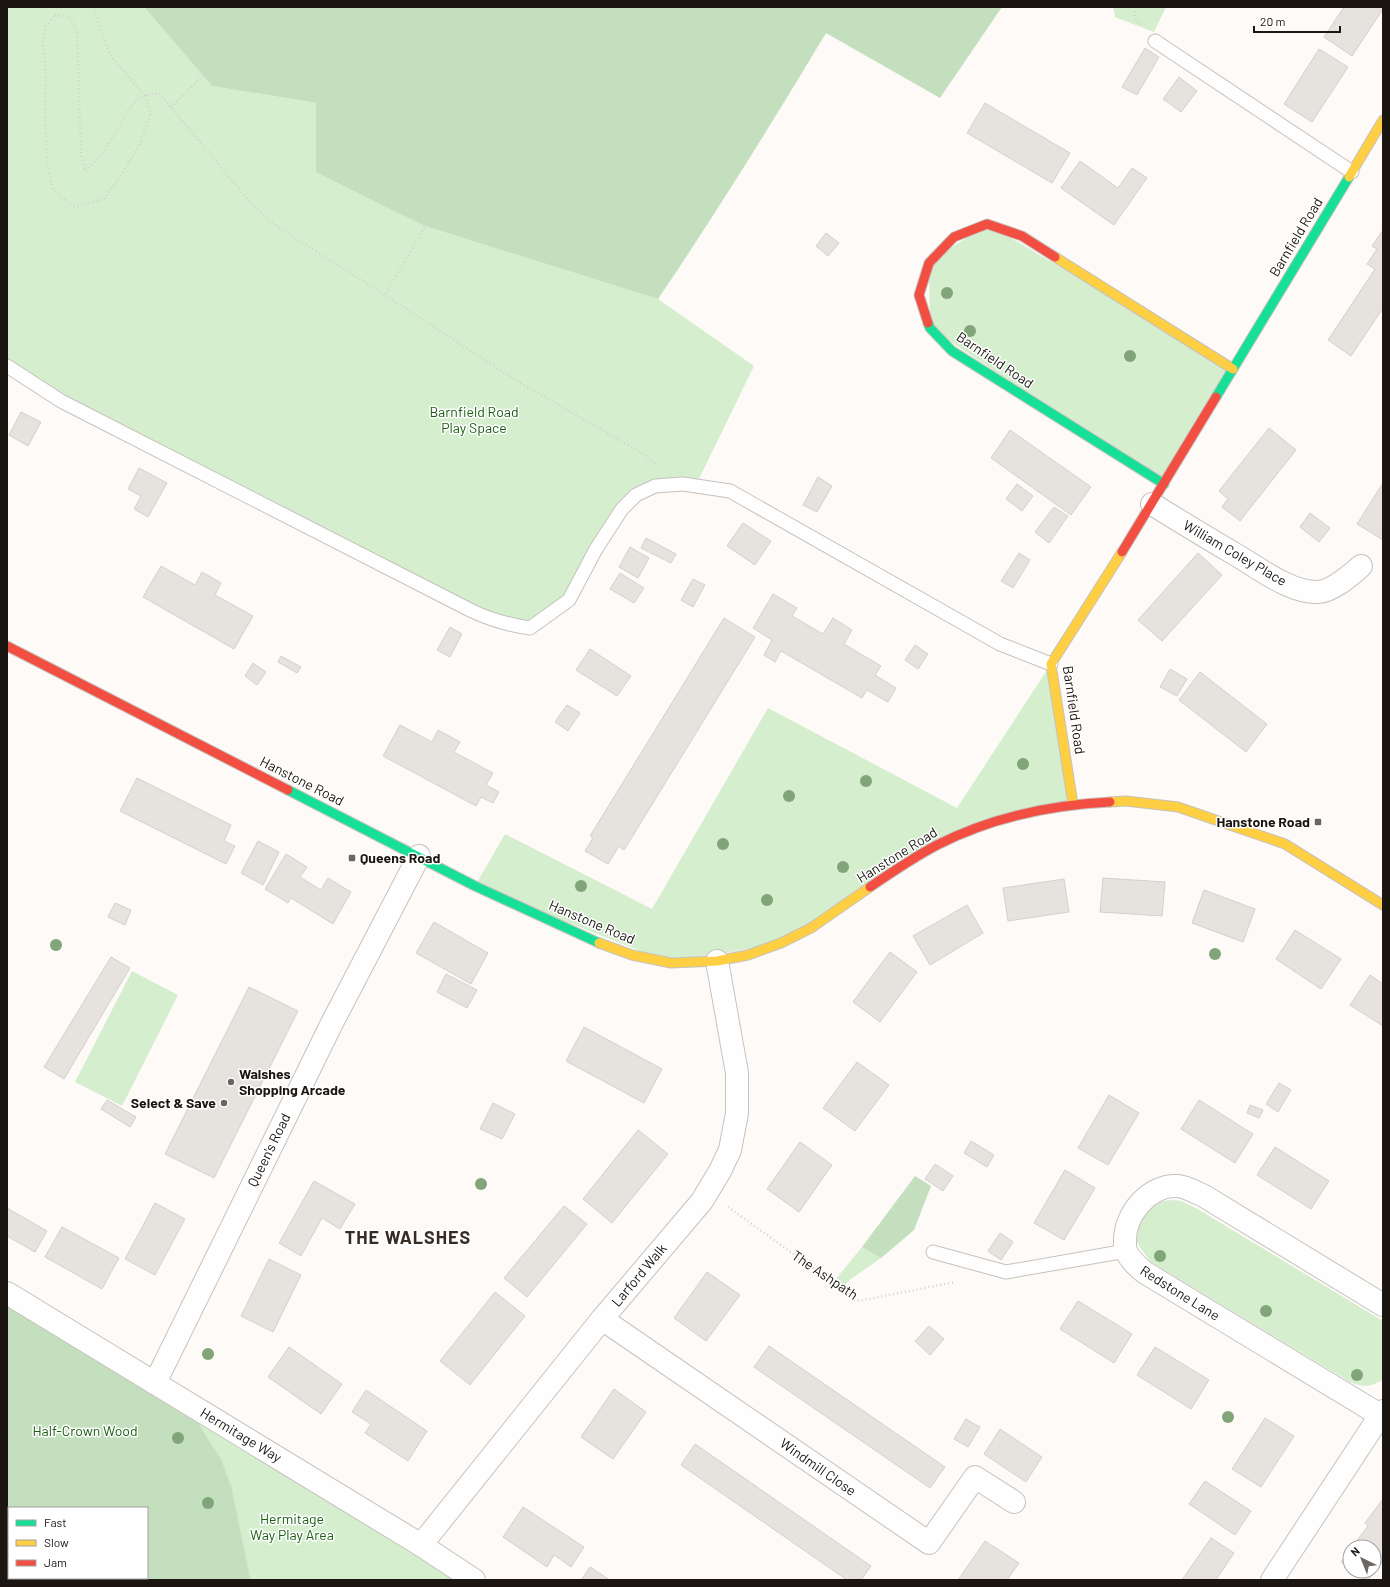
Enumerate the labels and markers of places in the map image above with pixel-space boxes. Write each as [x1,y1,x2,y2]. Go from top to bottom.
place label: Hanstone Road [1216,813,1310,830]
marker: Hanstone Road [1313,817,1323,827]
place label: Queens Road [360,849,440,866]
marker: Queens Road [347,853,357,863]
place label: Walshes Shopping Arcade [239,1065,346,1098]
marker: Walshes Shopping Arcade [226,1077,236,1087]
place label: Select & Save [131,1094,216,1111]
marker: Select & Save [219,1098,229,1108]

